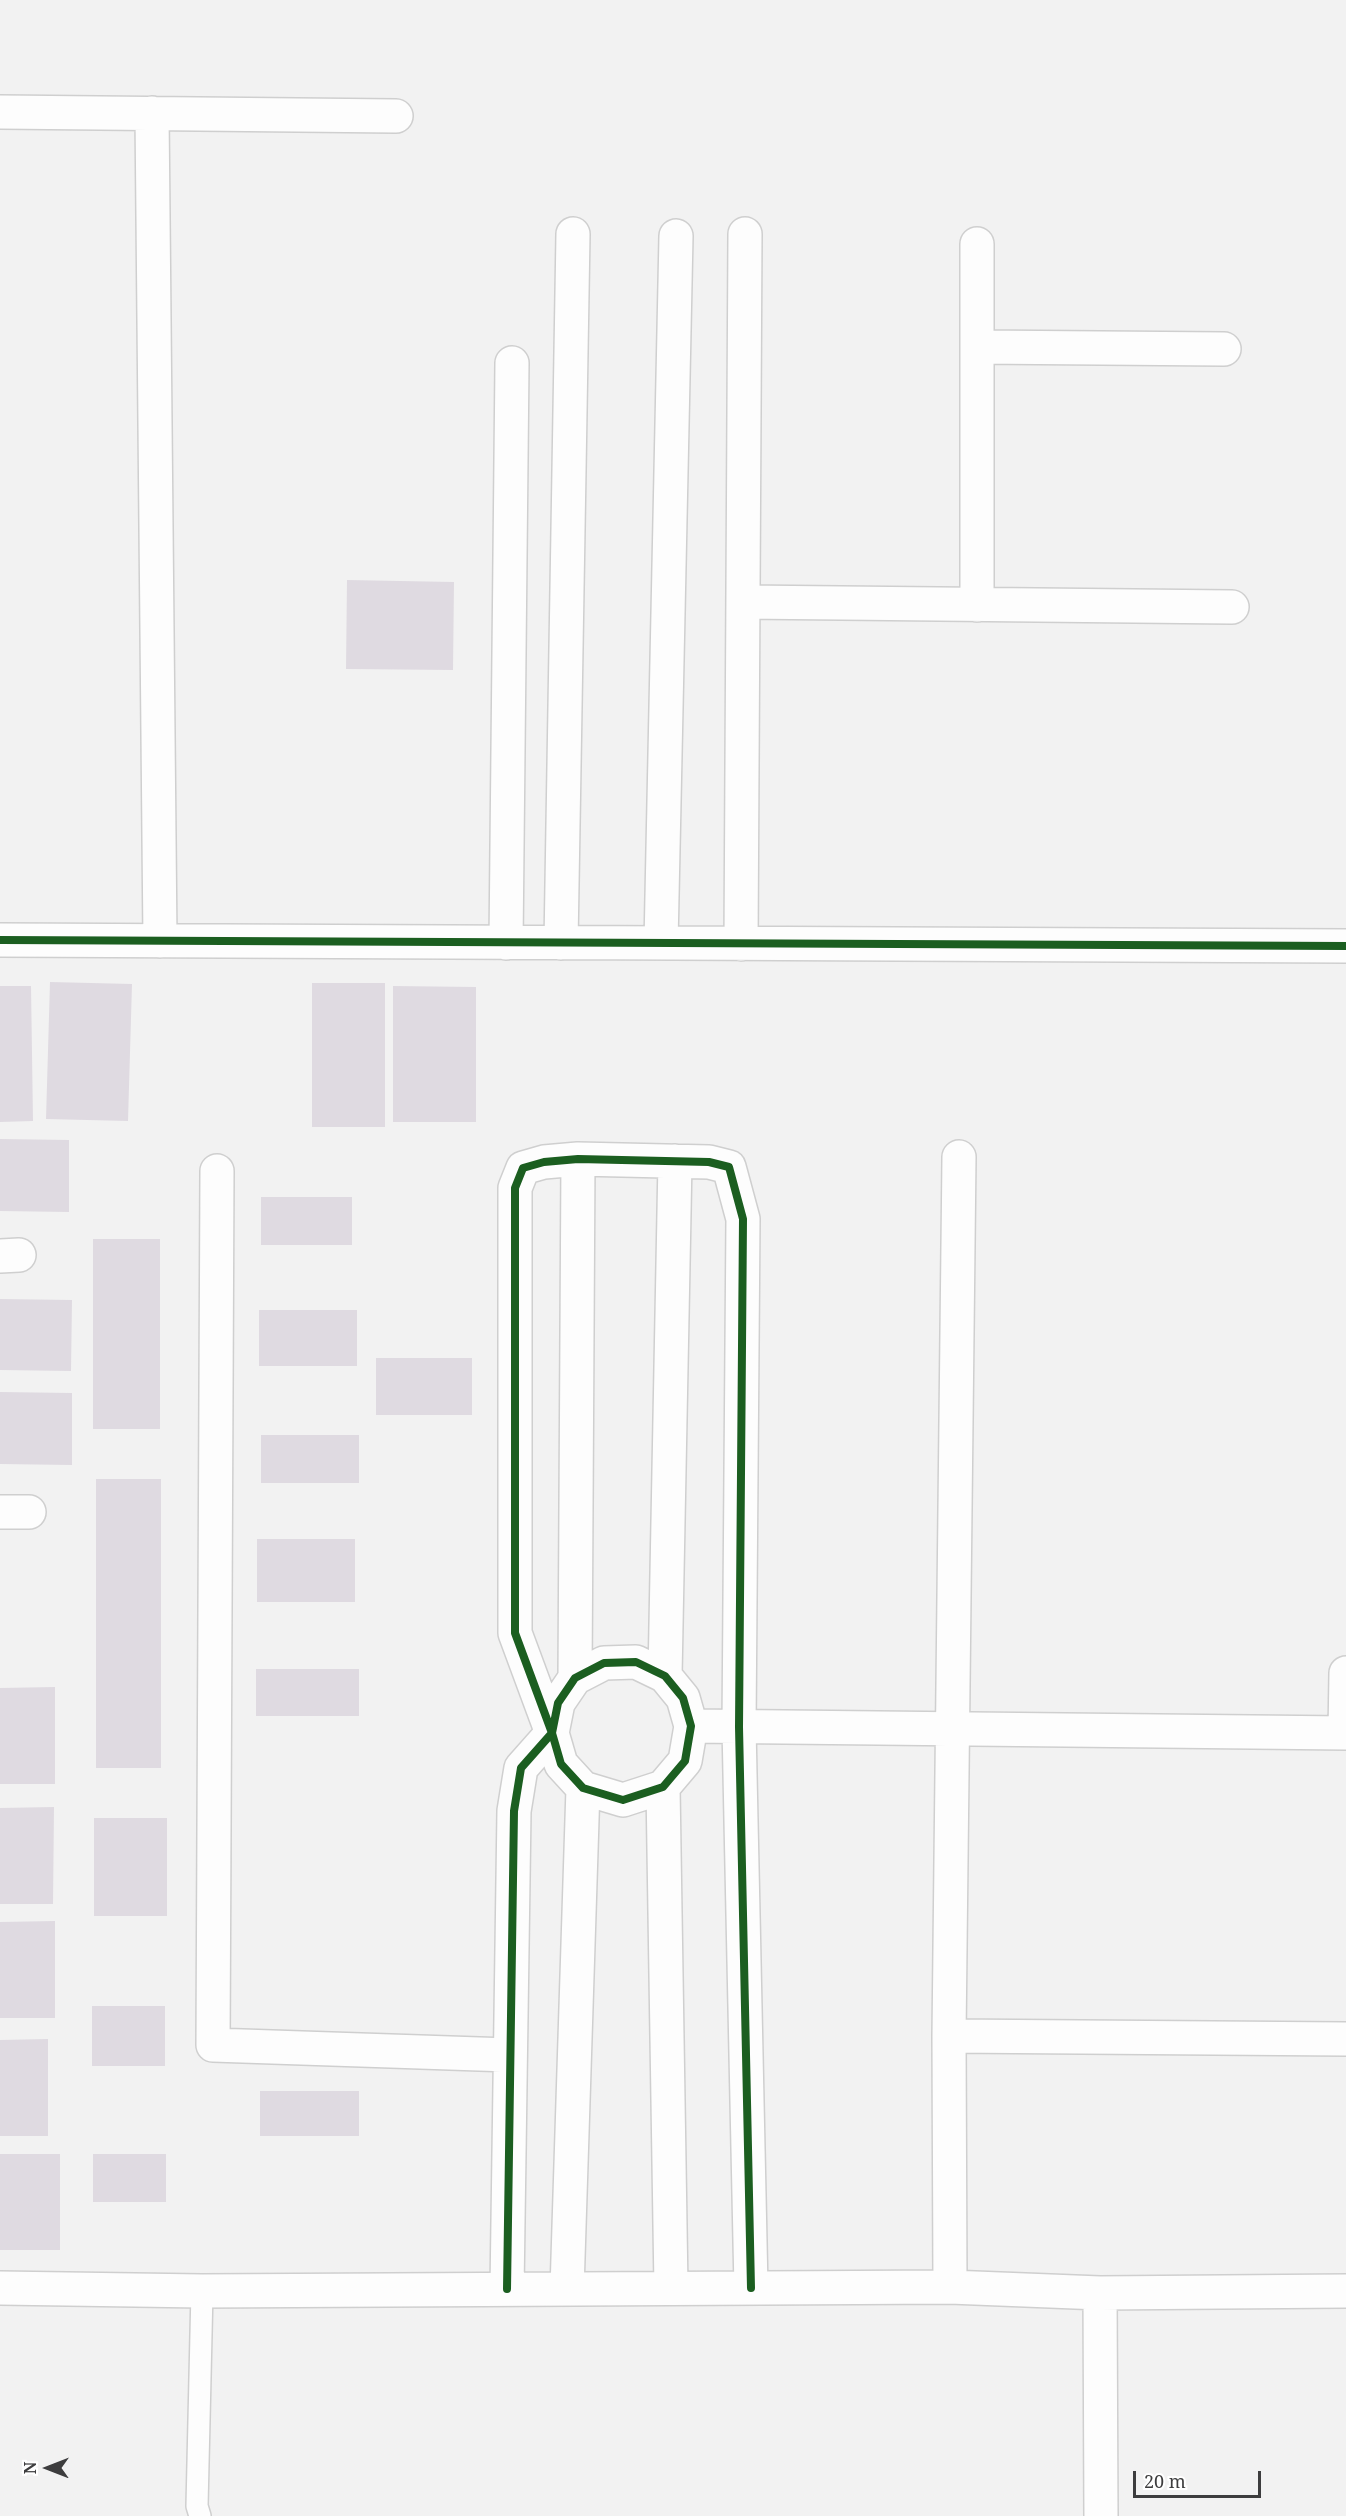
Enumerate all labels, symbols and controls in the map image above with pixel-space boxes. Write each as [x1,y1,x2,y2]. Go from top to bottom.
north arrow [18,2438,78,2498]
scale bar [1136,2459,1264,2497]
text: N [19,2462,41,2474]
text: 20 m [1144,2469,1186,2493]

